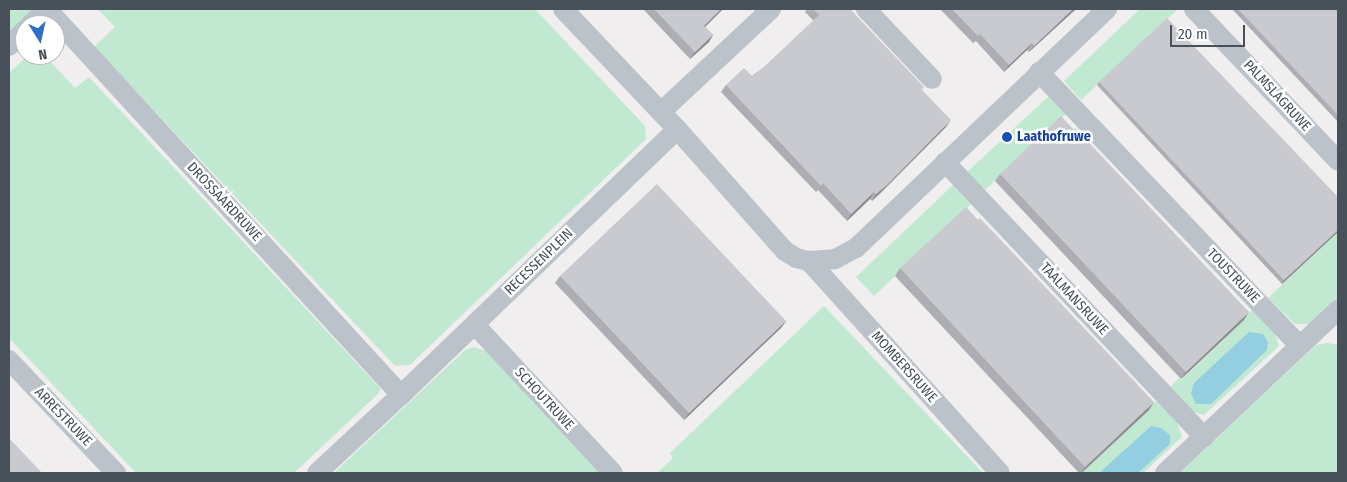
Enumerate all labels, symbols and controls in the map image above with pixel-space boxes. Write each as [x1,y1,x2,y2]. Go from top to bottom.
north arrow [15,15,65,65]
scale bar [1172,15,1247,47]
text: 20 m [1178,25,1208,43]
text: N [37,45,48,63]
street label: PALMSLAGRUWE [1240,57,1314,135]
place label: Laathofruwe [1017,129,1091,145]
marker: Laathofruwe [1001,131,1013,143]
street label: DROSSAARDRUWE [183,159,265,245]
street label: RECESSENPLEIN [501,225,577,299]
street label: TOUSTRUWE [1203,245,1263,307]
street label: TAALMANSRUWE [1036,260,1112,338]
street label: MOMBERSRUWE [868,328,940,406]
street label: SCHOUTRUWE [511,364,577,434]
street label: ARRESTRUWE [31,384,95,450]

